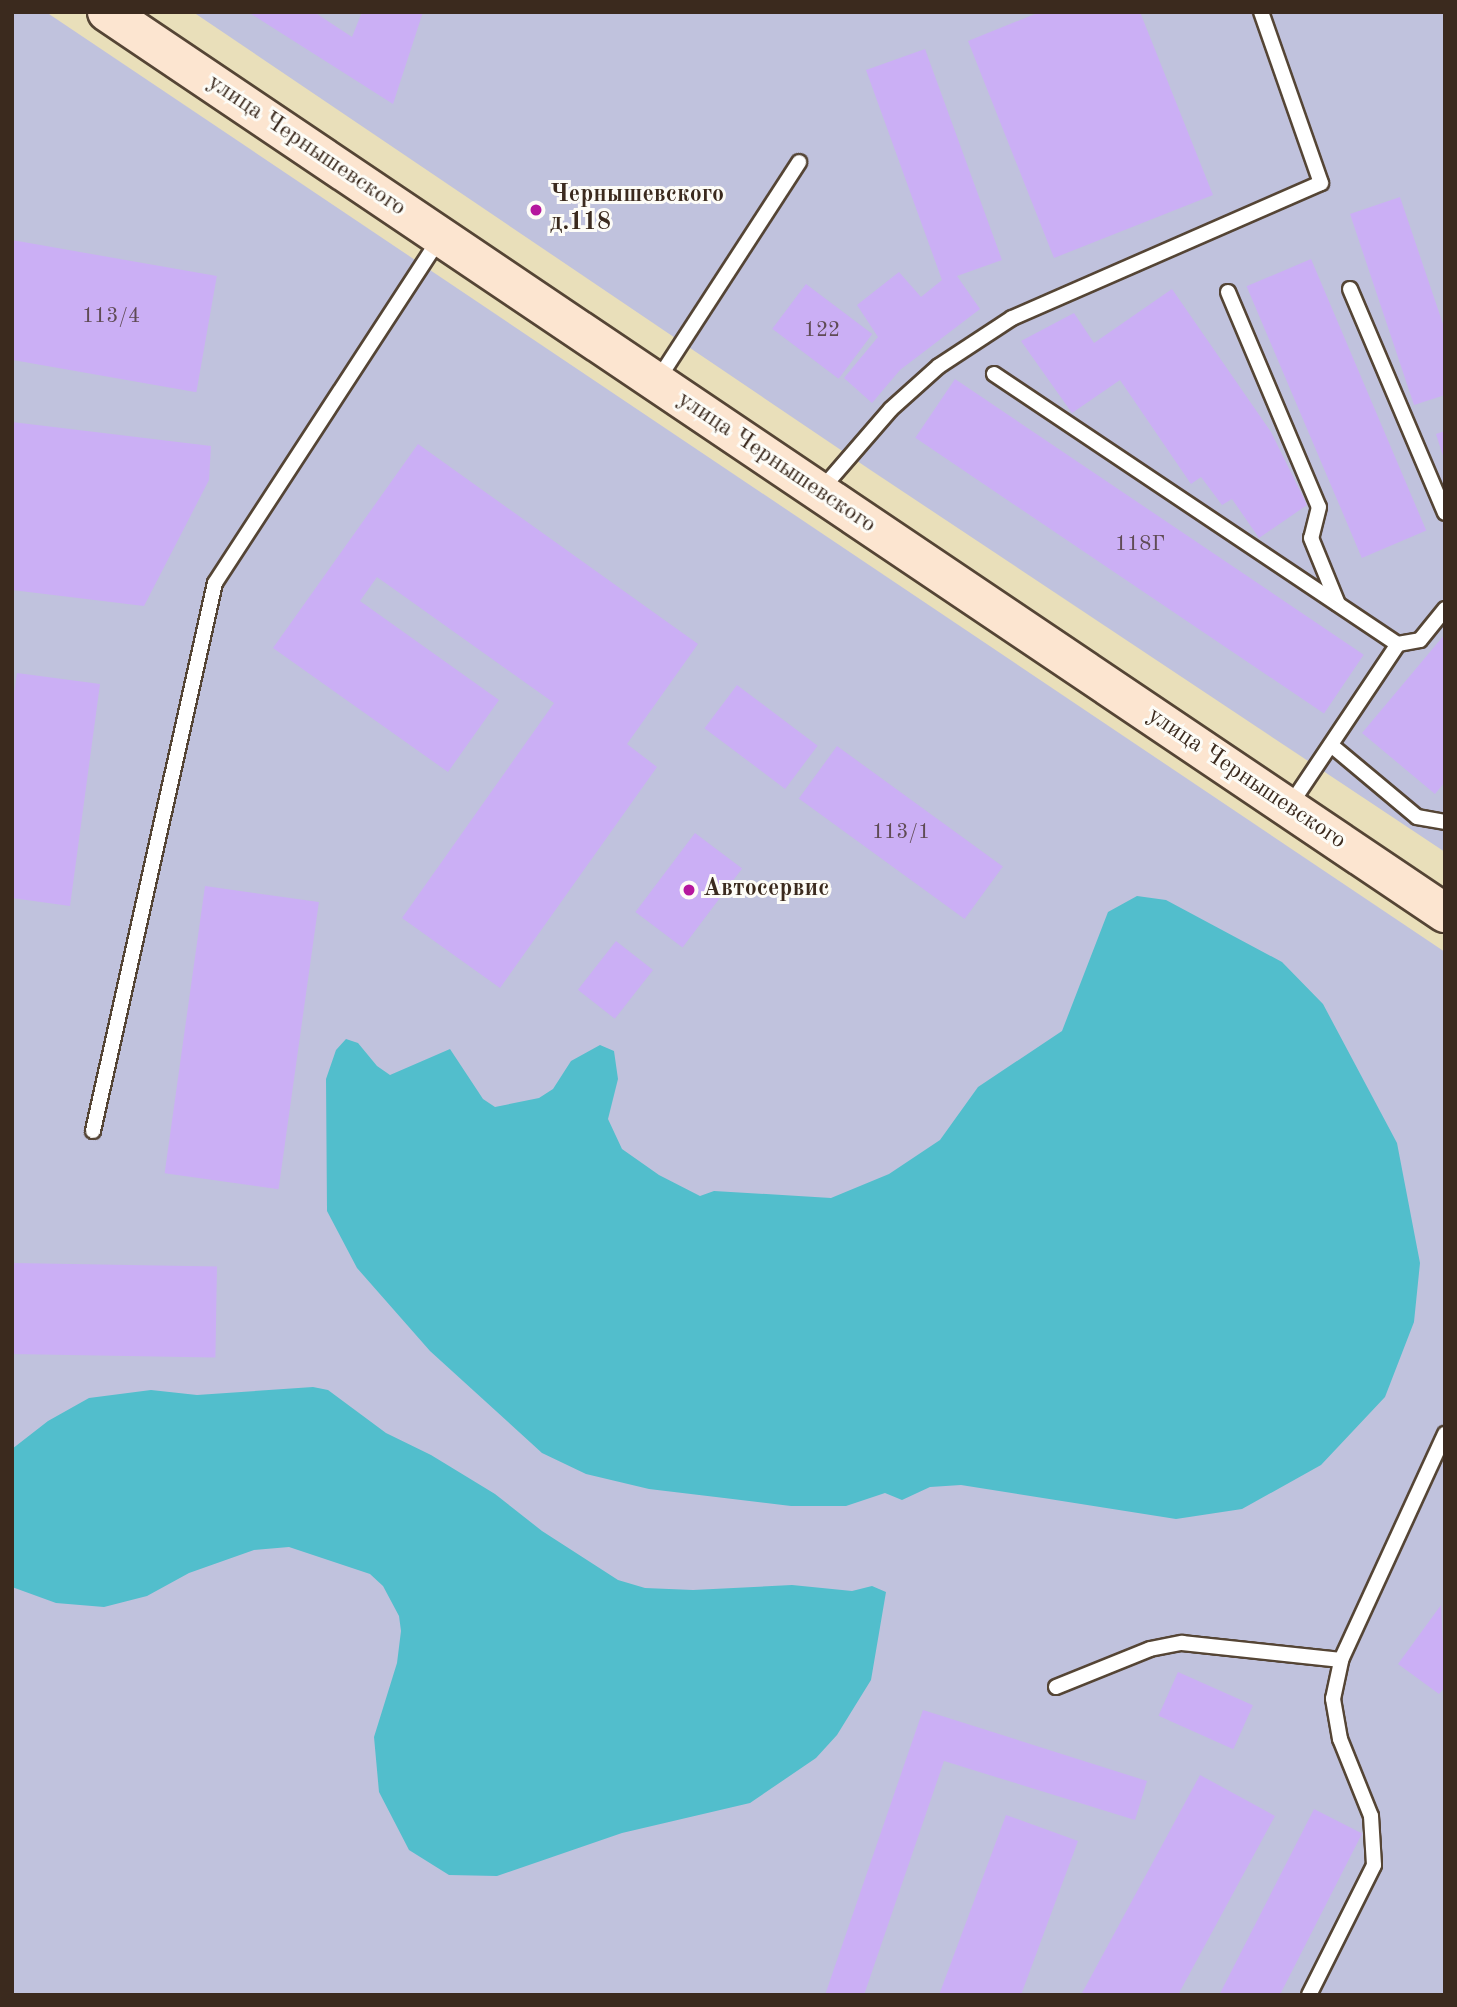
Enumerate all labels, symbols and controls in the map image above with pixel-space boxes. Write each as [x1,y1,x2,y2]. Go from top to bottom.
street label: улица Чернышевского [201,69,411,223]
place label: Чернышевского д.118 [550,182,724,238]
marker: Чернышевского д.118 [528,202,544,218]
house number: 113/4 [82,304,140,330]
house number: 122 [804,318,840,344]
street label: улица Чернышевского [671,386,881,540]
house number: 118Г [1115,532,1165,558]
street label: улица Чернышевского [1141,702,1351,856]
house number: 113/1 [872,820,930,846]
place label: Автосервис [703,876,829,904]
marker: Автосервис [681,882,697,898]

